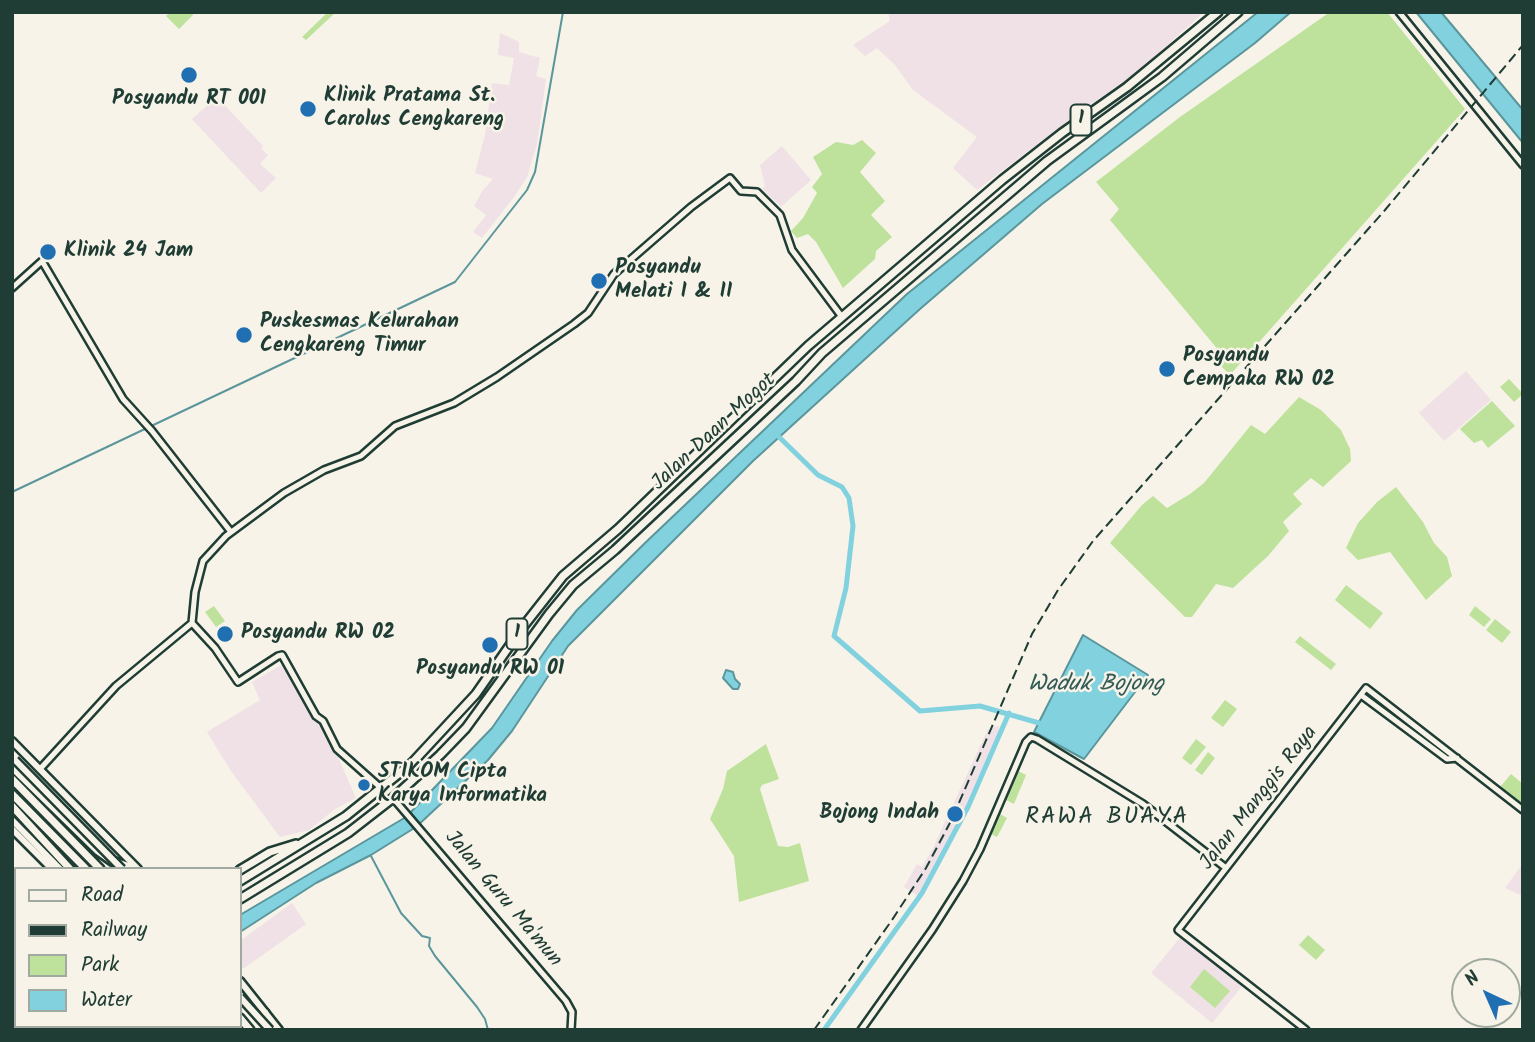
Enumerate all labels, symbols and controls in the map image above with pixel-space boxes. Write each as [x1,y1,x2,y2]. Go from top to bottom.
marker: Posyandu RT 001 [179,65,199,85]
place label: Klinik Pratama St. Carolus Cengkareng [324,84,504,134]
place label: Posyandu RT 001 [112,87,266,113]
marker: Klinik Pratama St. Carolus Cengkareng [298,99,318,119]
road number: 1 [1070,104,1092,136]
place label: Klinik 24 Jam [64,239,193,265]
marker: Klinik 24 Jam [38,242,58,262]
place label: Posyandu Melati I & II [615,256,733,306]
marker: Posyandu Melati I & II [589,271,609,291]
place label: Puskesmas Kelurahan Cengkareng Timur [260,310,459,360]
marker: Puskesmas Kelurahan Cengkareng Timur [234,325,254,345]
place label: Posyandu Cempaka RW 02 [1183,344,1335,394]
marker: Posyandu Cempaka RW 02 [1157,359,1177,379]
street label: Jalan Daan Mogot [648,369,782,497]
road number: 1 [506,618,528,650]
place label: Posyandu RW 02 [241,621,395,647]
marker: Posyandu RW 02 [215,624,235,644]
marker: Posyandu RW 01 [480,635,500,655]
place label: Posyandu RW 01 [416,657,564,683]
water label: Waduk Bojong [1028,672,1164,700]
street label: Jalan Manggis Raya [1196,722,1324,876]
place label: STIKOM Cipta Karya Informatika [378,760,547,810]
marker: STIKOM Cipta Karya Informatika [356,777,372,793]
place label: Bojong Indah [819,801,939,827]
marker: Bojong Indah [945,804,965,824]
district label: RAWA BUAYA [1026,805,1188,833]
street label: Jalan Guru Ma'mun [438,827,566,973]
legend [14,867,242,1028]
text: Road [81,879,123,912]
text: Railway [81,914,147,947]
text: Park [81,949,119,982]
north arrow [1451,958,1521,1028]
text: N [1458,964,1488,994]
text: Water [81,984,132,1017]

